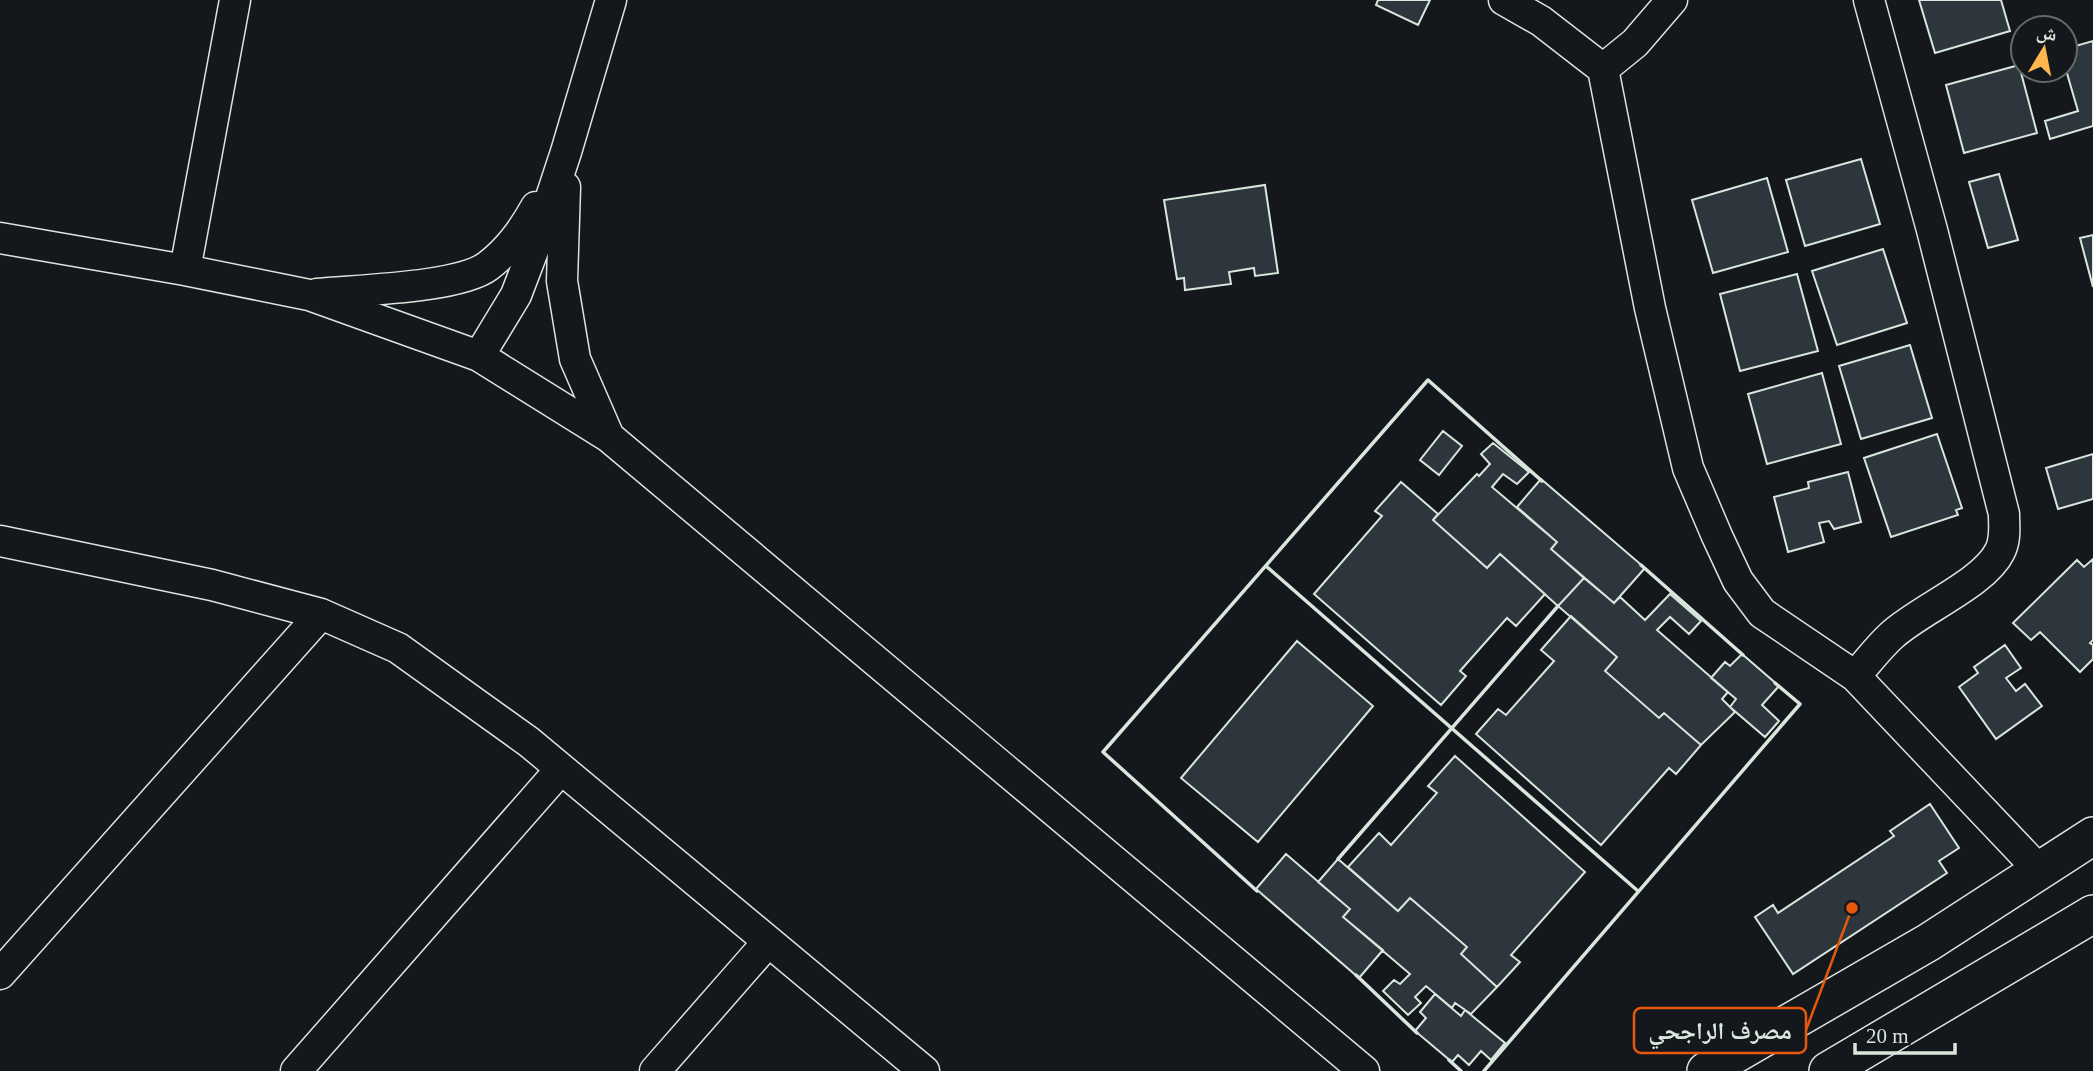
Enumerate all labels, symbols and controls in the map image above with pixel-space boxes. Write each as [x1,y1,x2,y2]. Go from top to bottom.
north arrow [2009,14,2079,84]
text: ش [2035,21,2059,46]
callout: مصرف الراجحي [1634,1008,1806,1053]
scale bar [1855,1012,1955,1056]
text: مصرف الراجحي [1648,1018,1792,1050]
text: 20 m [1866,1024,1909,1048]

